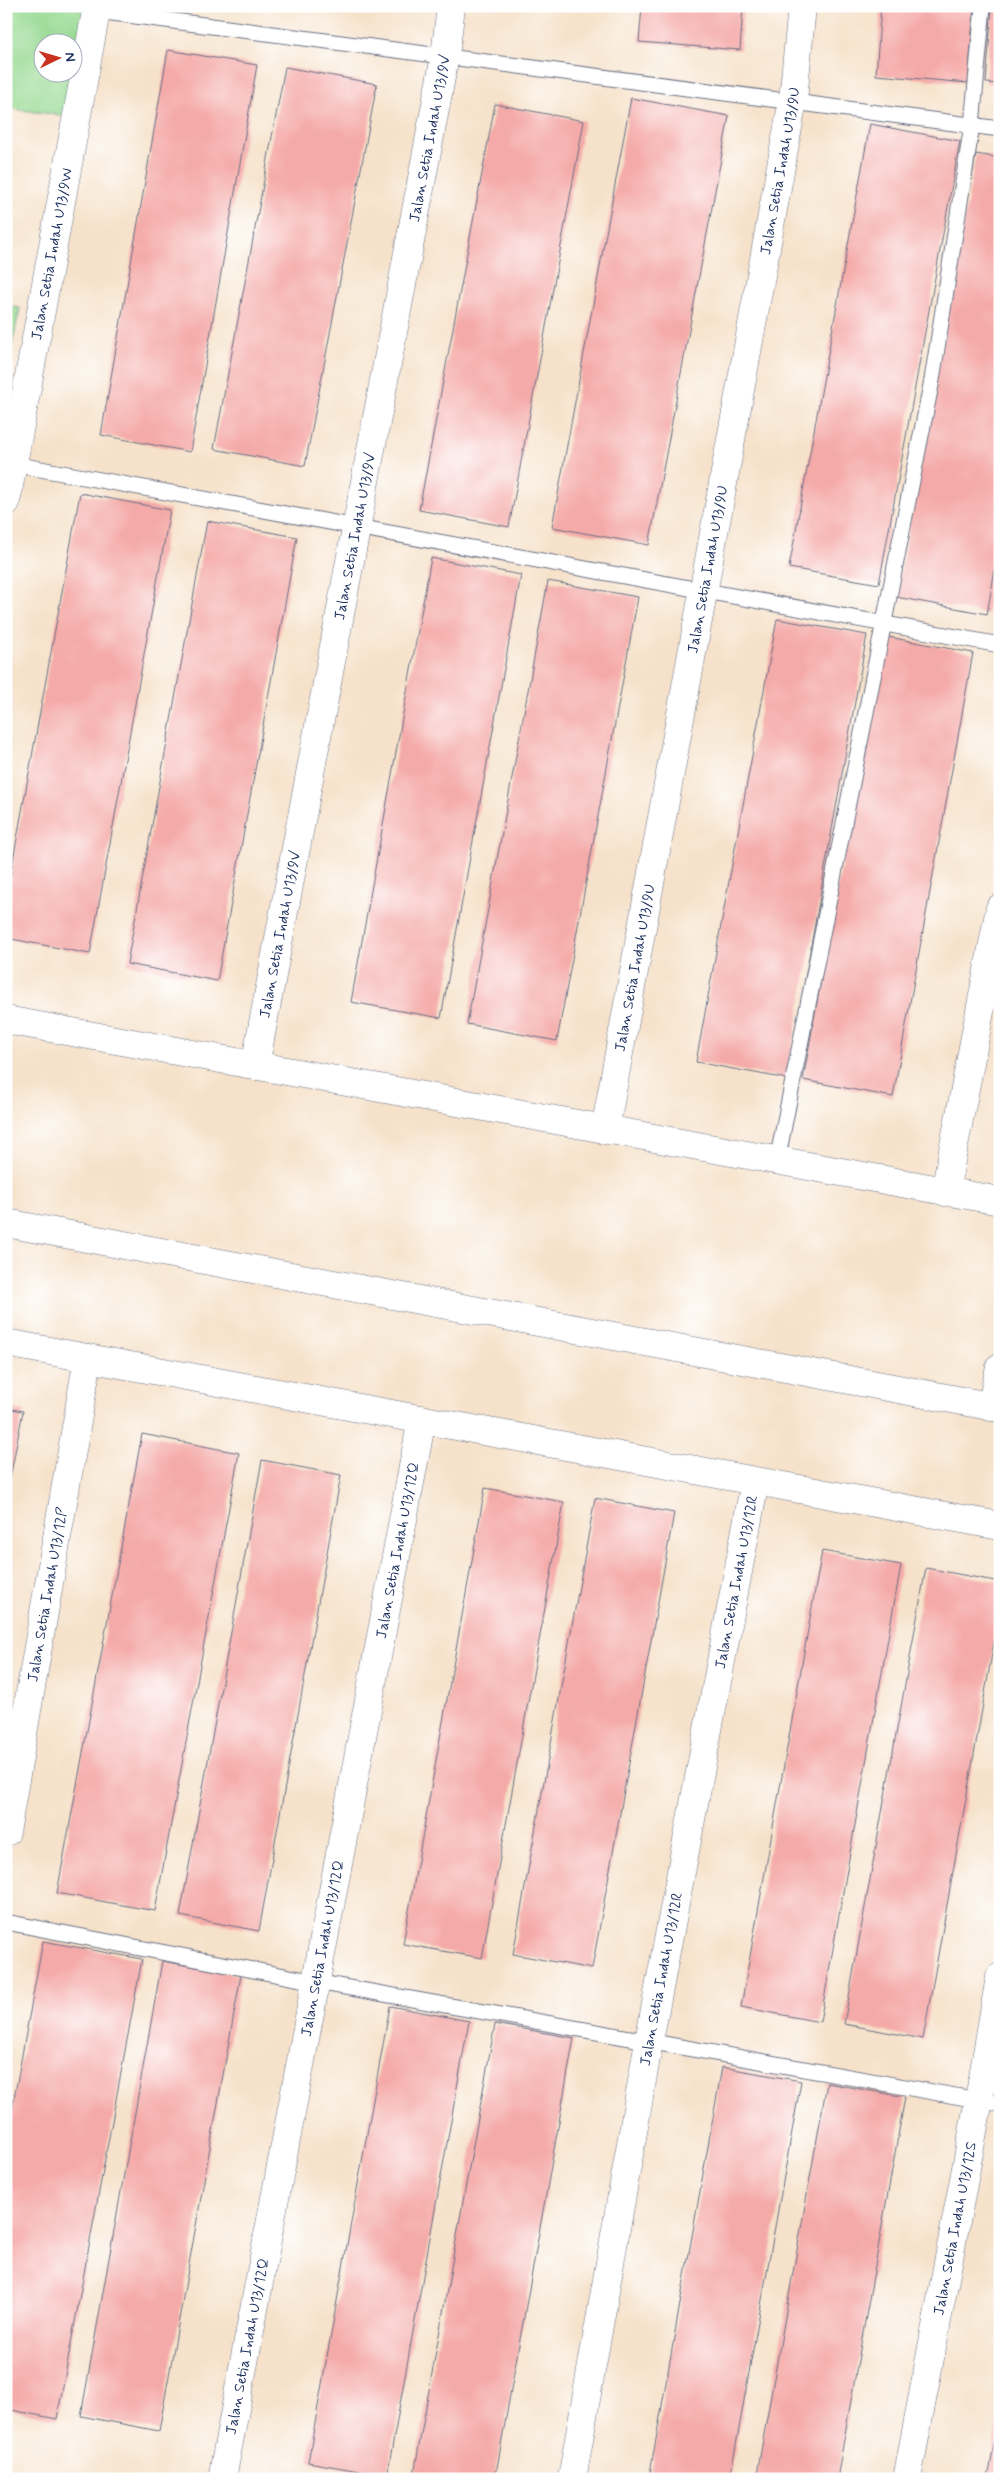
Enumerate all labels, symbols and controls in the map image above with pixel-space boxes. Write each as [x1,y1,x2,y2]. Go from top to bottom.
north arrow [32,32,82,82]
text: N [61,52,79,62]
street label: Jalan Setia Indah U13/9V [405,53,456,224]
street label: Jalan Setia Indah U13/9U [756,86,805,257]
street label: Jalan Setia Indah U13/9W [27,167,78,342]
street label: Jalan Setia Indah U13/9V [330,451,381,622]
street label: Jalan Setia Indah U13/9U [683,484,733,655]
street label: Jalan Setia Indah U13/9V [255,849,306,1020]
street label: Jalan Setia Indah U13/9U [610,882,661,1053]
street label: Jalan Setia Indah U13/12Q [372,1461,425,1640]
street label: Jalan Setia Indah U13/12R [711,1493,763,1671]
street label: Jalan Setia Indah U13/12P [23,1506,73,1683]
street label: Jalan Setia Indah U13/12Q [297,1859,350,2038]
street label: Jalan Setia Indah U13/12R [636,1890,688,2067]
street label: Jalan Setia Indah U13/12S [929,2140,982,2317]
street label: Jalan Setia Indah U13/12Q [222,2257,274,2436]

